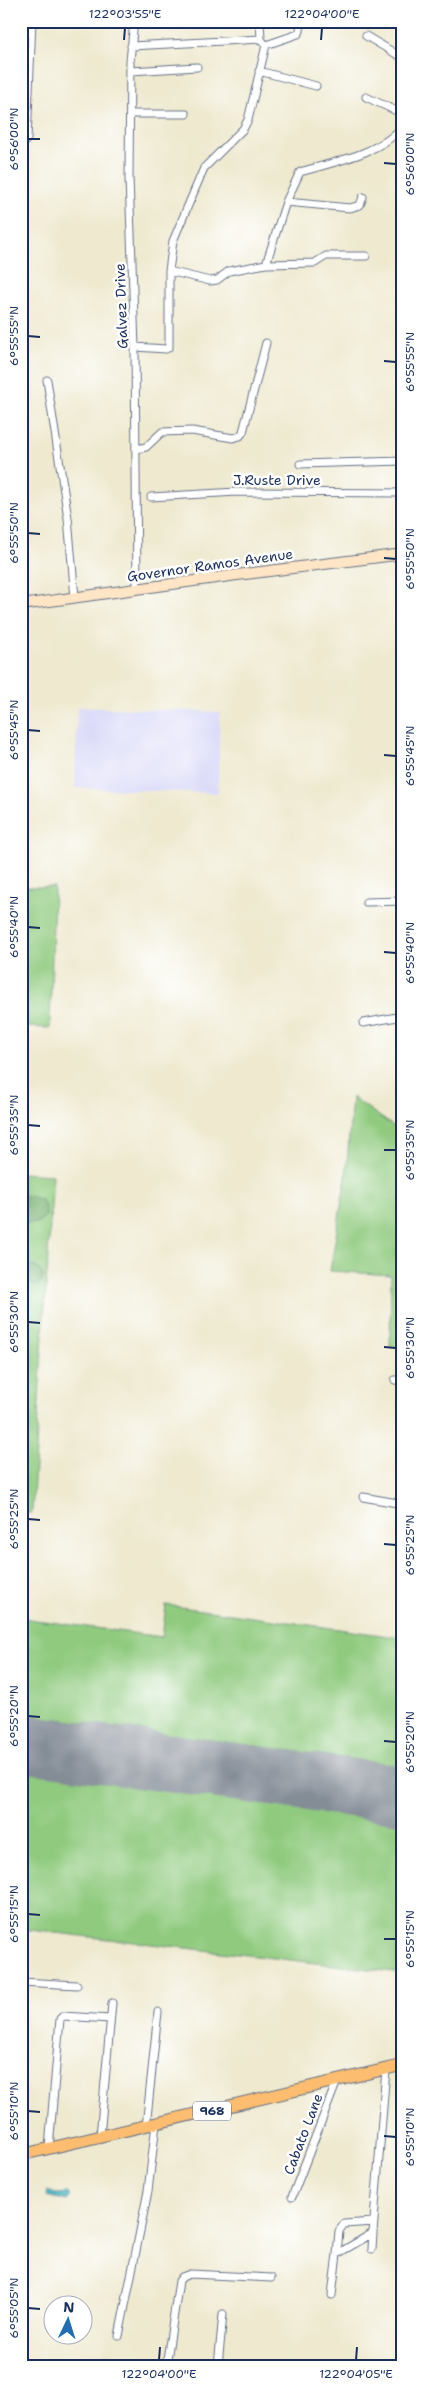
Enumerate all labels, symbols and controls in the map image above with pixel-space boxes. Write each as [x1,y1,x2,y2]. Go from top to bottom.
text: 122°03'55"E [89,6,161,22]
text: 122°04'00"E [285,6,359,22]
text: 6°56'00"N [6,108,22,170]
text: 6°56'00"N [402,133,418,195]
street label: Galvez Drive [111,263,131,349]
text: 6°55'55"N [6,306,22,366]
text: 6°55'55"N [402,332,418,392]
street label: J.Ruste Drive [233,471,321,489]
text: 6°55'50"N [6,502,22,564]
text: 6°55'50"N [402,528,418,590]
street label: Governor Ramos Avenue [126,544,294,586]
text: 6°55'45"N [6,700,22,760]
text: 6°55'45"N [402,726,418,786]
text: 6°55'40"N [6,896,22,958]
text: 6°55'40"N [402,922,418,984]
text: 6°55'35"N [6,1095,22,1155]
text: 6°55'35"N [402,1120,418,1180]
text: 6°55'30"N [6,1291,22,1353]
text: 6°55'30"N [402,1317,418,1379]
text: 6°55'25"N [6,1489,22,1549]
text: 6°55'25"N [402,1515,418,1575]
text: 6°55'20"N [6,1685,22,1747]
text: 6°55'20"N [402,1711,418,1773]
text: 6°55'15"N [6,1885,22,1943]
text: 6°55'15"N [402,1910,418,1968]
text: 6°55'10"N [6,2081,22,2141]
street label: Cabato Lane [279,2091,327,2177]
road number: 968 [193,2102,231,2120]
text: 6°55'10"N [402,2107,418,2167]
text: 6°55'05"N [6,2277,22,2339]
north arrow [42,2294,92,2344]
text: N [63,2298,75,2316]
text: 122°04'00"E [122,2366,196,2382]
text: 122°04'05"E [319,2366,393,2382]

